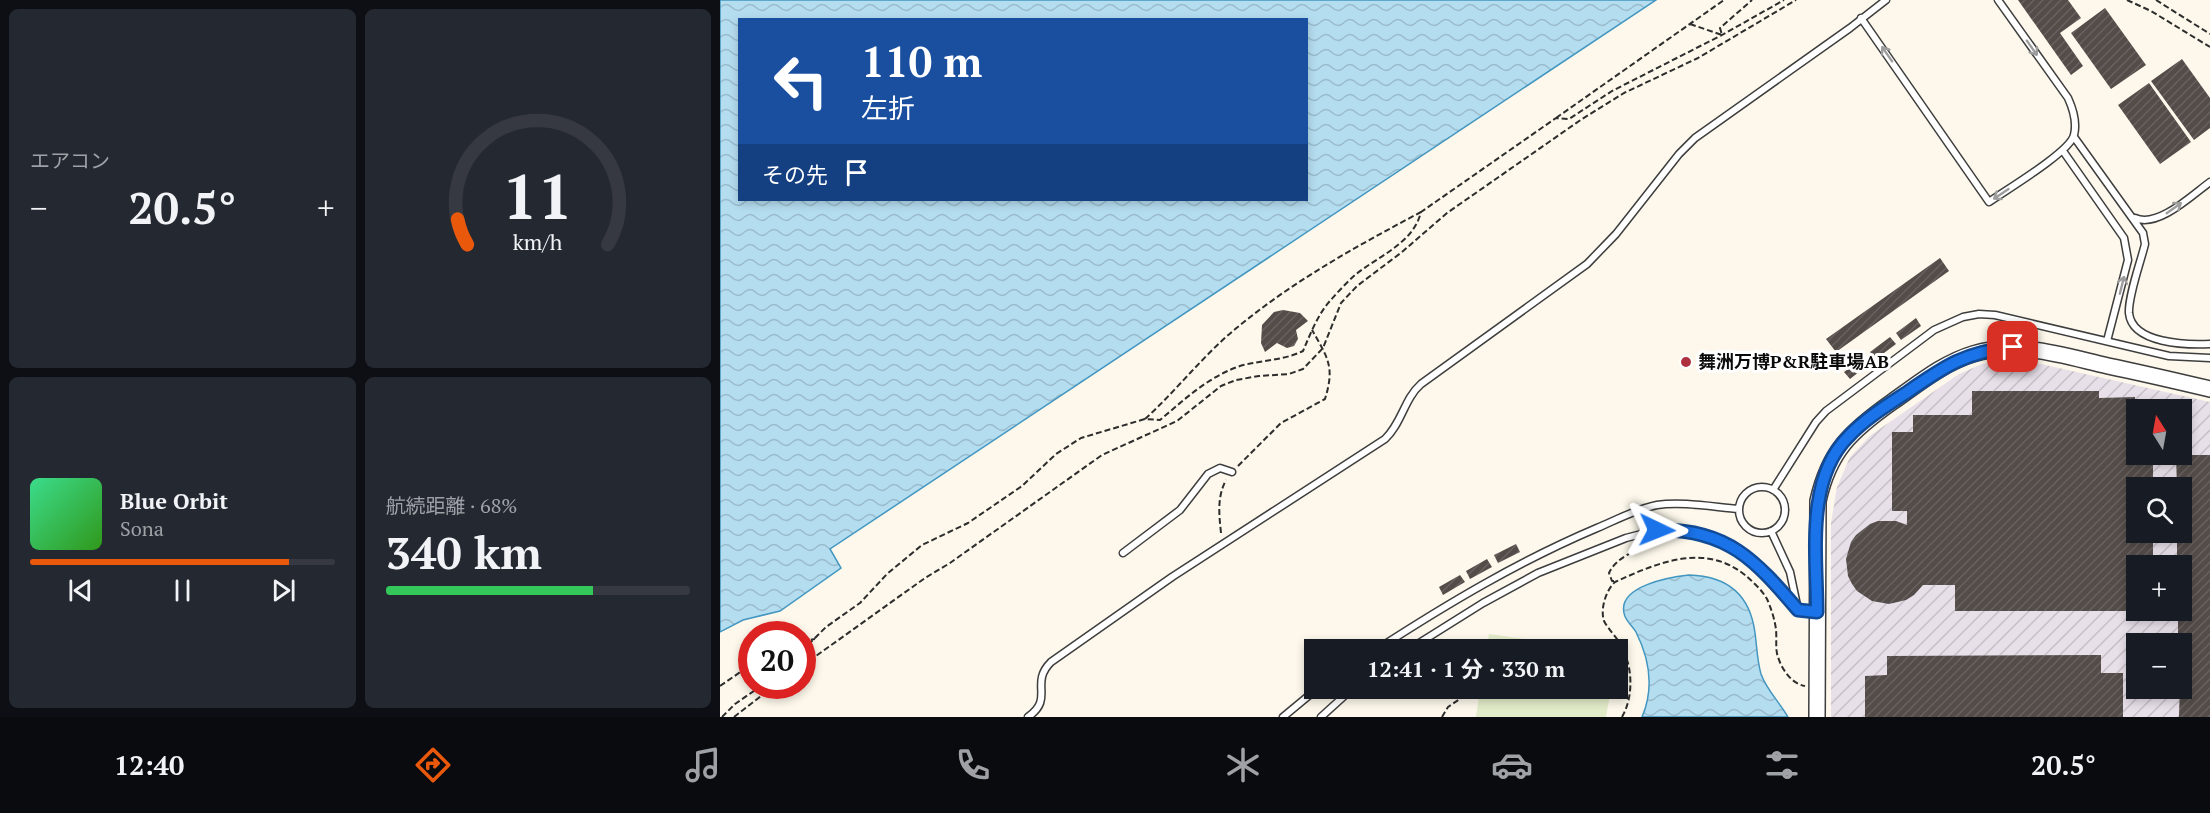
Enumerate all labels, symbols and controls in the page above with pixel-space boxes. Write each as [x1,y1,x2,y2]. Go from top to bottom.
text: 110 m [861,33,982,89]
one-way arrow [2026,39,2038,55]
icon: left [762,42,840,120]
one-way arrow [1881,47,1893,63]
text: 左折 [861,90,915,126]
text: エアコン [30,147,110,174]
text: 11 [502,154,573,237]
icon: arrive [840,156,873,189]
text: その先 [762,160,828,189]
text: 20.5° [128,177,236,237]
text: − [30,186,48,229]
text: + [317,186,335,229]
one-way arrow [1993,187,2010,200]
one-way arrow [2165,202,2182,214]
text: km/h [513,229,563,257]
one-way arrow [2116,275,2128,294]
pin [1987,321,2038,372]
icon: arrive [1996,330,2029,363]
place label: 舞洲万博P&R駐車場AB [1698,349,1889,373]
marker: 舞洲万博P&R駐車場AB [1679,355,1693,369]
north arrow [2126,399,2192,465]
map controls [2126,399,2192,699]
button: search [2126,477,2192,543]
text: Blue Orbit [120,486,228,515]
text: 航続距離 · 68% [386,492,517,519]
position arrow [1625,498,1689,562]
text: Sona [120,515,164,542]
text: 340 km [386,522,542,582]
button: + [2126,555,2192,621]
icon: previous [64,574,97,607]
icon: pause [166,574,199,607]
icon: next [267,574,300,607]
speed limit sign: 20 [738,621,816,699]
button: − [2126,633,2192,699]
text: 12:41 · 1 分 · 330 m [1367,654,1565,683]
icon: directions [412,744,454,786]
icon: music [682,744,724,786]
icon: phone [952,744,994,786]
icon: climate [1222,744,1264,786]
icon: car [1491,744,1533,786]
icon: filters [1761,744,1803,786]
text: 12:40 [114,747,184,783]
text: 20.5° [2031,747,2096,783]

